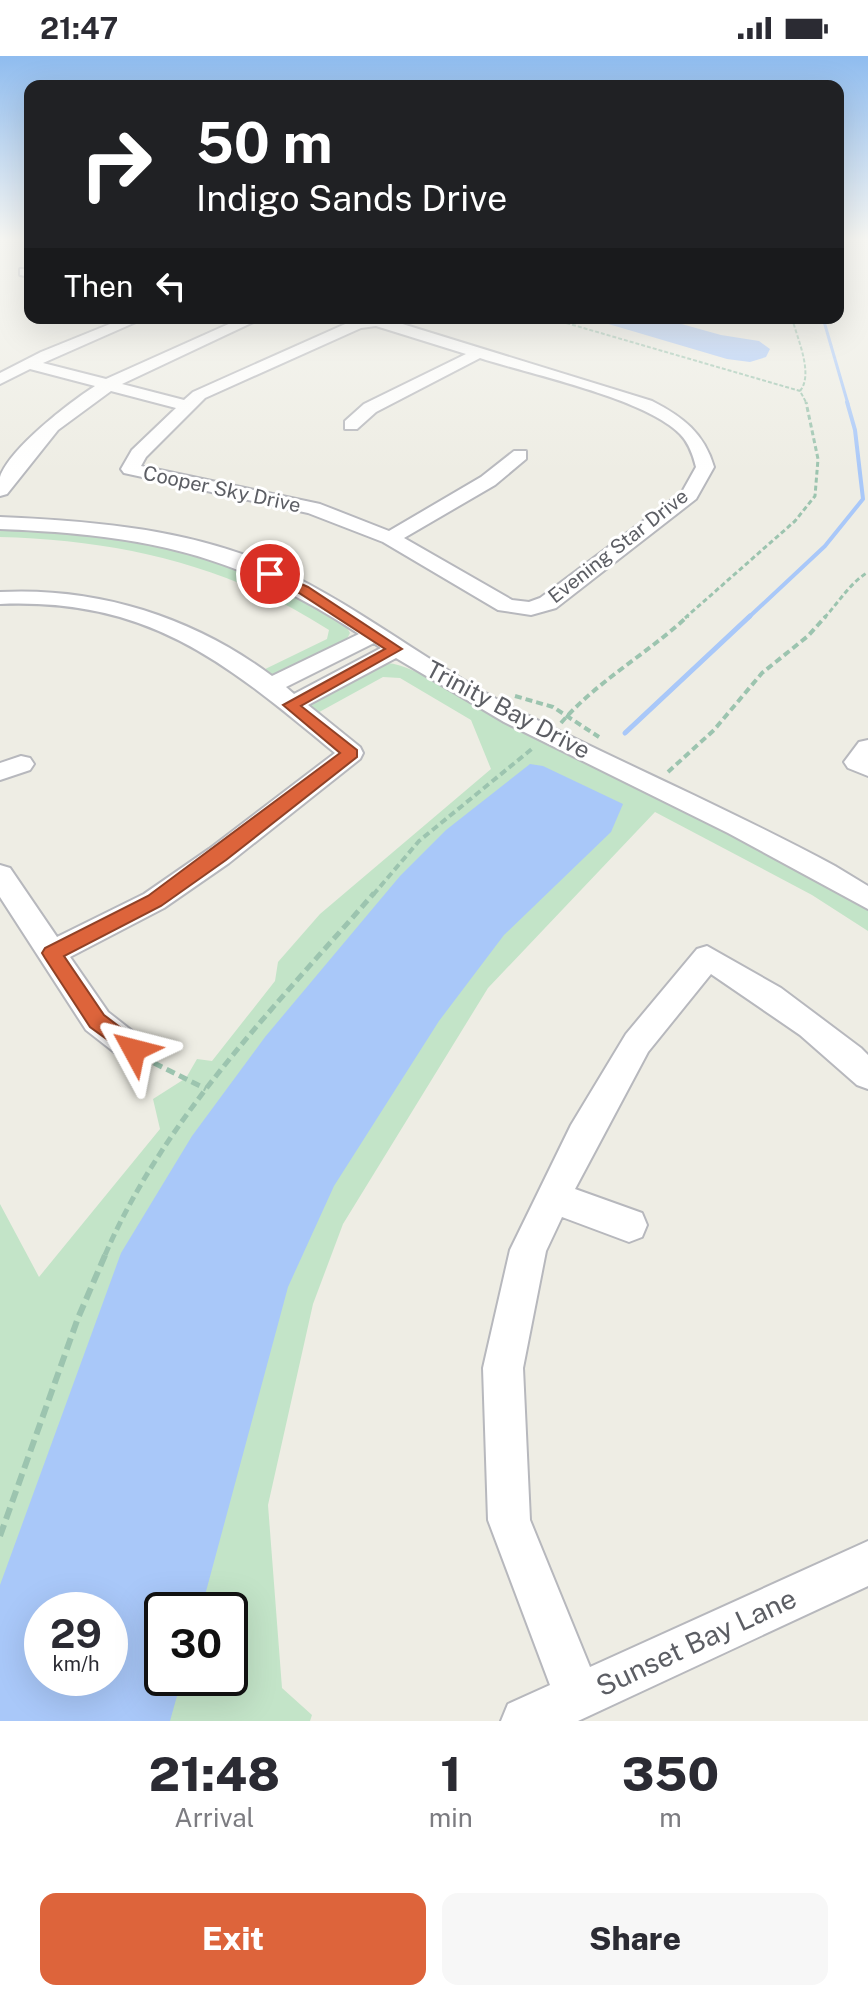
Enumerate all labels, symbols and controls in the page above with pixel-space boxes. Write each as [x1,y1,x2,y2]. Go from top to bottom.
text: 21:47 [40,10,118,46]
text: 50 m [196,110,333,176]
icon: right [64,112,168,216]
text: Indigo Sands Drive [196,177,507,219]
icon: left [149,264,193,308]
text: Then [64,268,133,304]
street label: Cooper Sky Drive [141,461,303,517]
street label: Evening Star Drive [543,484,693,608]
pin [236,540,304,608]
icon: arrive [248,552,292,596]
street label: Trinity Bay Drive [422,654,595,764]
position arrow [92,1008,176,1092]
street label: Sunset Bay Lane [590,1581,801,1702]
speed limit sign: 30 [144,1592,248,1696]
text: 29 [50,1610,102,1657]
text: km/h [52,1652,100,1676]
text: 21:48 [149,1745,280,1802]
text: 1 [440,1745,461,1802]
text: 350 [622,1745,719,1802]
text: Arrival [174,1802,255,1833]
text: min [429,1802,473,1833]
text: m [659,1802,682,1833]
button: Exit [40,1893,426,1985]
button: Share [442,1893,828,1985]

